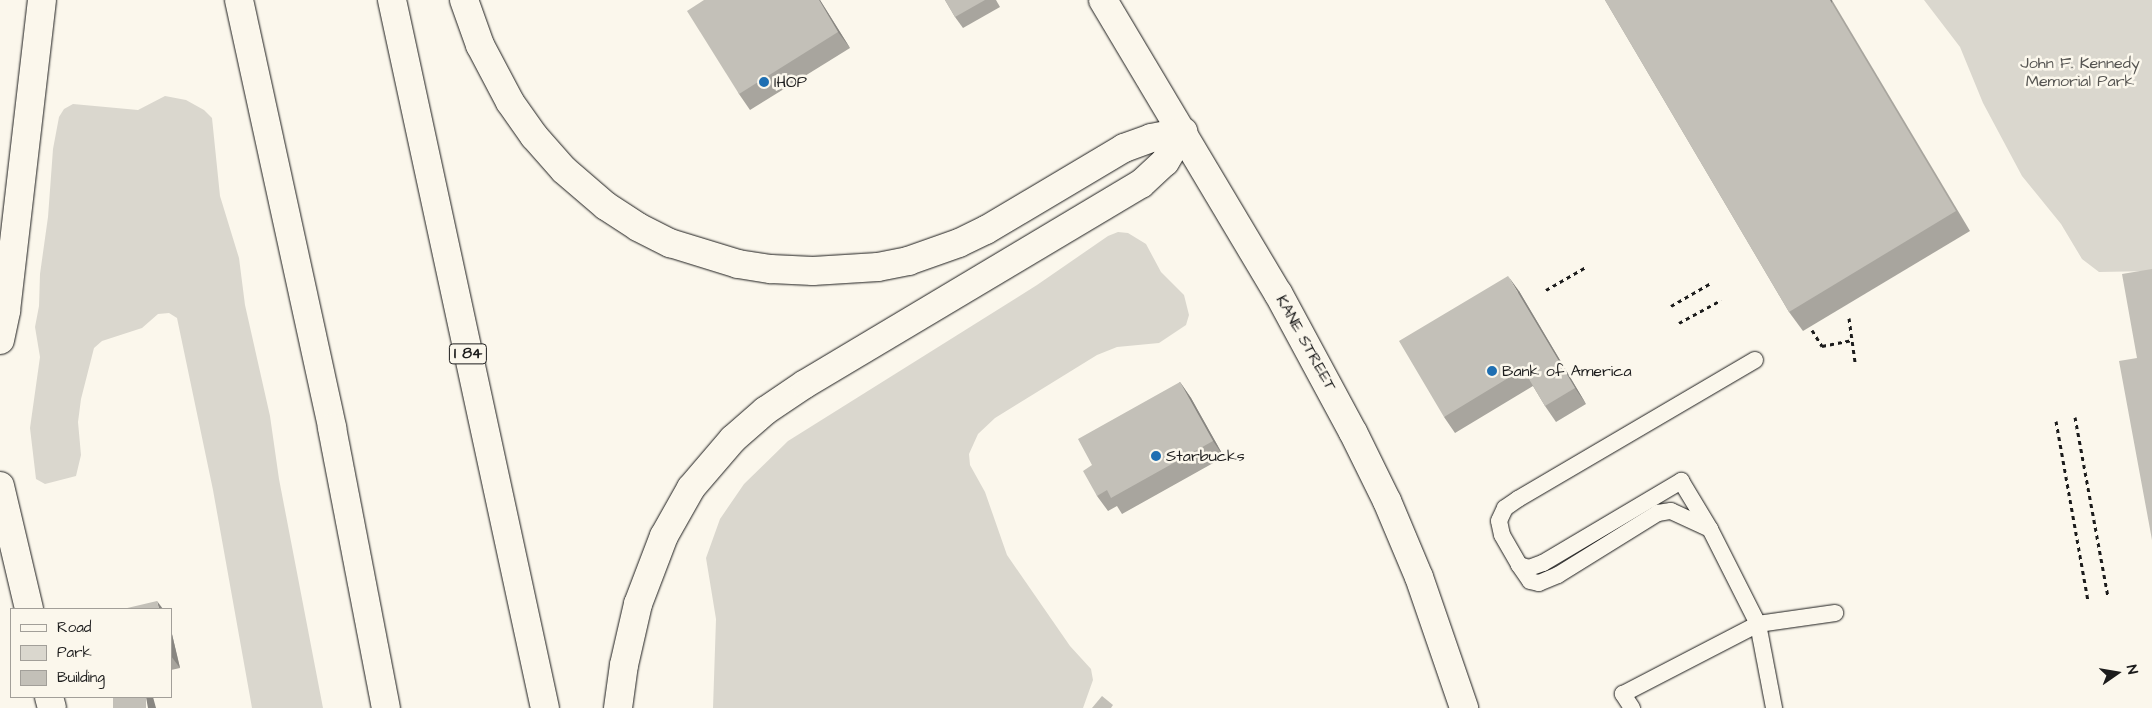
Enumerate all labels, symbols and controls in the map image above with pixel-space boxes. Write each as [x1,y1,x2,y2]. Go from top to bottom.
park label: John F. Kennedy Memorial Park [2020,53,2140,91]
place label: IHOP [774,72,807,92]
marker: IHOP [758,76,770,88]
street label: KANE STREET [1272,292,1340,394]
road number: I 84 [448,342,488,366]
place label: Bank of America [1502,361,1632,381]
marker: Bank of America [1486,365,1498,377]
place label: Starbucks [1166,446,1245,466]
marker: Starbucks [1150,450,1162,462]
legend [10,608,172,698]
text: Road [57,617,91,638]
text: Park [57,642,92,663]
north arrow [2092,648,2142,698]
text: N [2121,663,2142,676]
text: Building [57,667,105,688]

